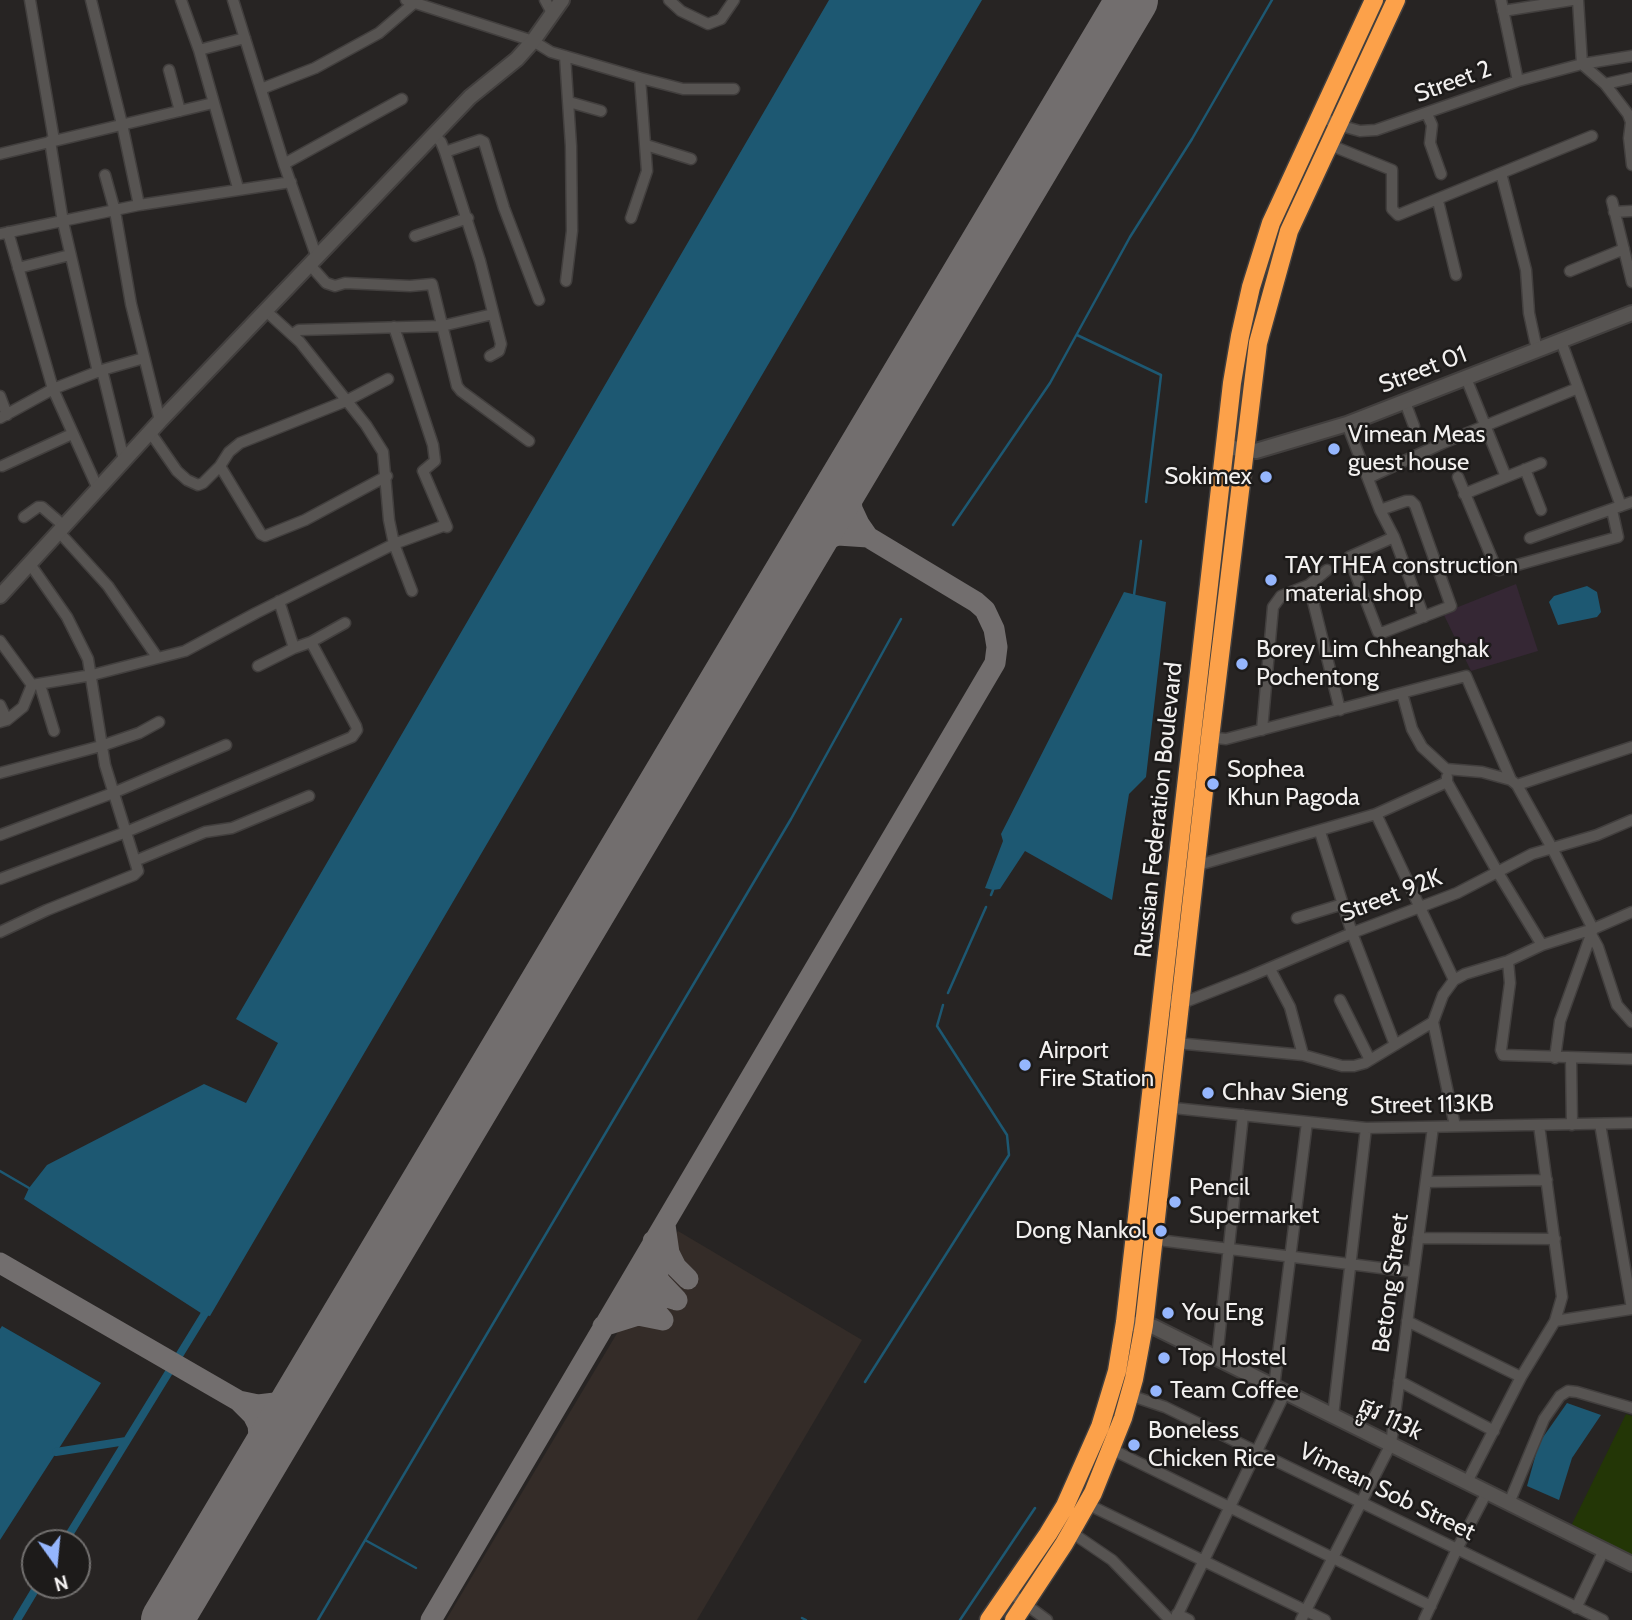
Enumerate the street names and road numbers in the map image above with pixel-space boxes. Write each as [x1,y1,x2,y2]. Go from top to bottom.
street label: Street 2 [1411,55,1495,109]
street label: Street 01 [1375,340,1471,400]
street label: Russian Federation Boulevard [1129,661,1189,959]
street label: Street 92K [1336,863,1446,929]
street label: Street 113KB [1370,1090,1494,1120]
street label: Betong Street [1367,1212,1415,1354]
street label: ផ្លូវ 113k [1353,1391,1427,1447]
street label: Vimean Sob Street [1294,1437,1480,1547]

